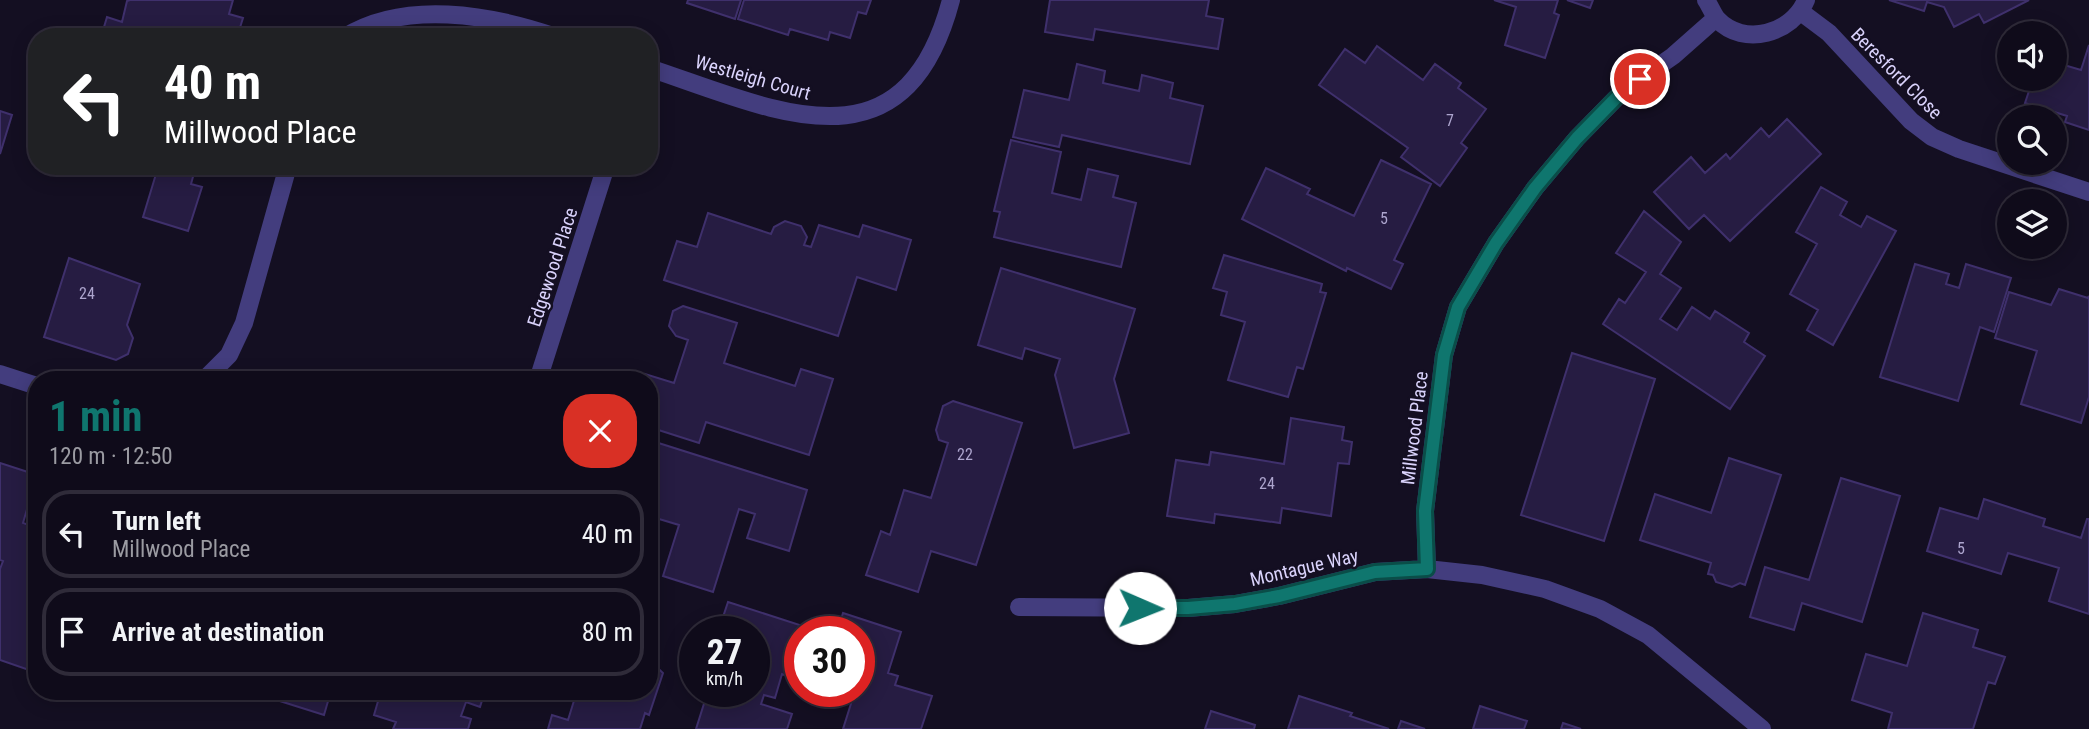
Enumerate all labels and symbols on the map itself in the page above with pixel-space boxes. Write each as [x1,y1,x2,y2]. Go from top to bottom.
street label: Beresford Close [1846,23,1947,124]
pin [1610,49,1670,109]
street label: Westleigh Court [692,50,813,105]
house number: 7 [1446,111,1454,130]
street label: Edgewood Place [522,205,583,330]
house number: 5 [1380,209,1388,228]
house number: 24 [79,284,95,303]
street label: Millwood Place [1396,370,1433,486]
house number: 22 [957,445,973,464]
house number: 24 [1259,474,1275,493]
house number: 5 [1957,539,1965,558]
street label: Montague Way [1248,544,1361,591]
position arrow [1103,571,1177,645]
speed limit sign: 30 [784,616,875,707]

